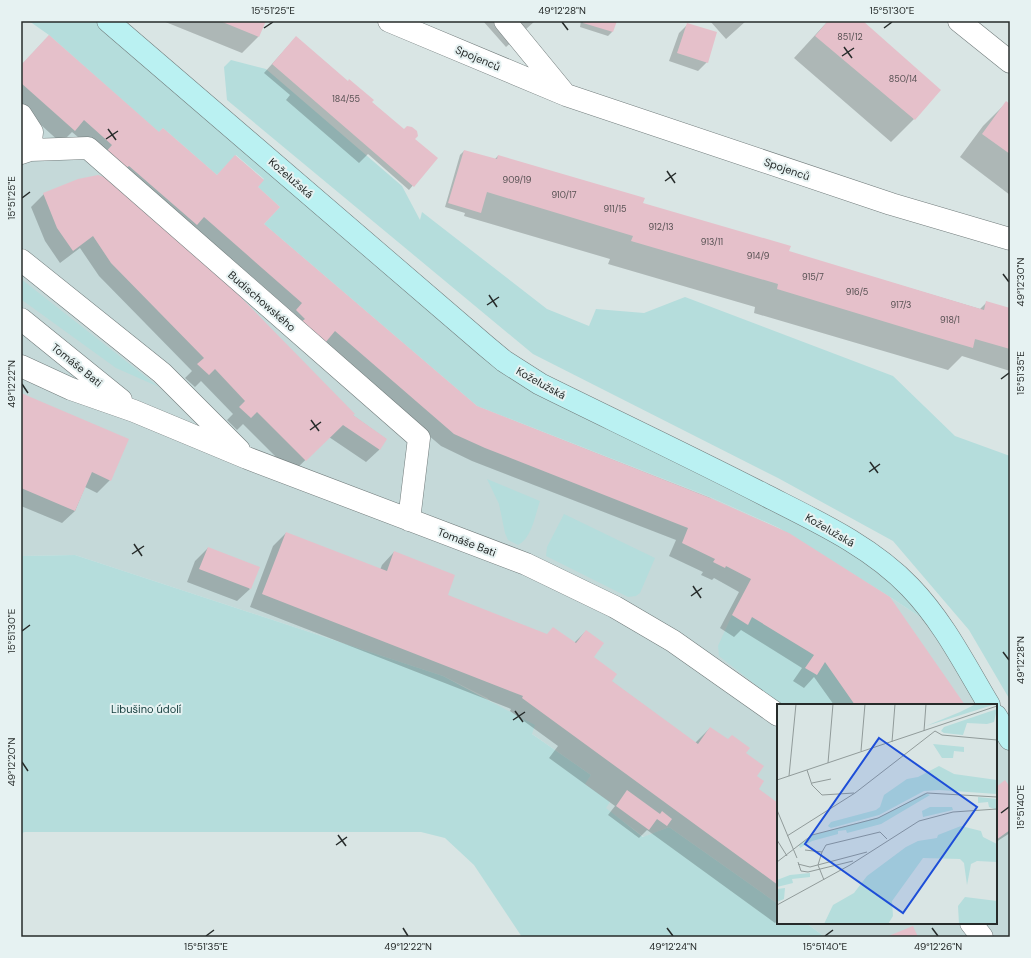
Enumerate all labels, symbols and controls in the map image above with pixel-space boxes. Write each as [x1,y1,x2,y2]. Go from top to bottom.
text: 15°51'25"E [251,4,295,17]
text: 49°12'28"N [538,4,586,17]
text: 15°51'30"E [870,4,915,17]
house number: 851/12 [837,31,863,43]
street label: Spojenců [453,42,503,74]
house number: 850/14 [889,73,918,85]
house number: 184/55 [332,93,360,105]
street label: Koželužská [266,155,316,201]
street label: Spojenců [762,155,812,183]
house number: 909/19 [503,174,532,186]
text: 15°51'25"E [5,176,18,220]
house number: 910/17 [551,189,577,201]
house number: 911/15 [604,203,626,215]
house number: 912/13 [648,221,674,233]
house number: 913/11 [701,236,723,248]
house number: 914/9 [747,250,770,262]
text: 49°12'30"N [1014,258,1027,306]
street label: Budischowského [225,268,299,334]
house number: 915/7 [802,271,824,283]
house number: 916/5 [846,286,868,298]
house number: 917/3 [891,299,911,311]
house number: 918/1 [940,314,960,326]
street label: Tomáše Bati [49,340,105,390]
text: 15°51'35"E [1014,351,1027,395]
text: 49°12'22"N [5,360,18,408]
street label: Koželužská [514,364,568,402]
street label: Koželužská [803,510,857,550]
street label: Tomáše Bati [436,524,498,560]
text: 15°51'30"E [5,608,18,653]
text: 49°12'28"N [1014,636,1027,684]
park label: Libušino údolí [111,702,182,716]
inset map [777,704,997,924]
text: 49°12'20"N [5,738,18,786]
text: 15°51'40"E [1014,784,1027,829]
text: 15°51'35"E [184,940,228,953]
text: 49°12'22"N [384,940,432,953]
text: 49°12'24"N [649,940,697,953]
text: 15°51'40"E [803,940,848,953]
text: 49°12'26"N [914,940,962,953]

